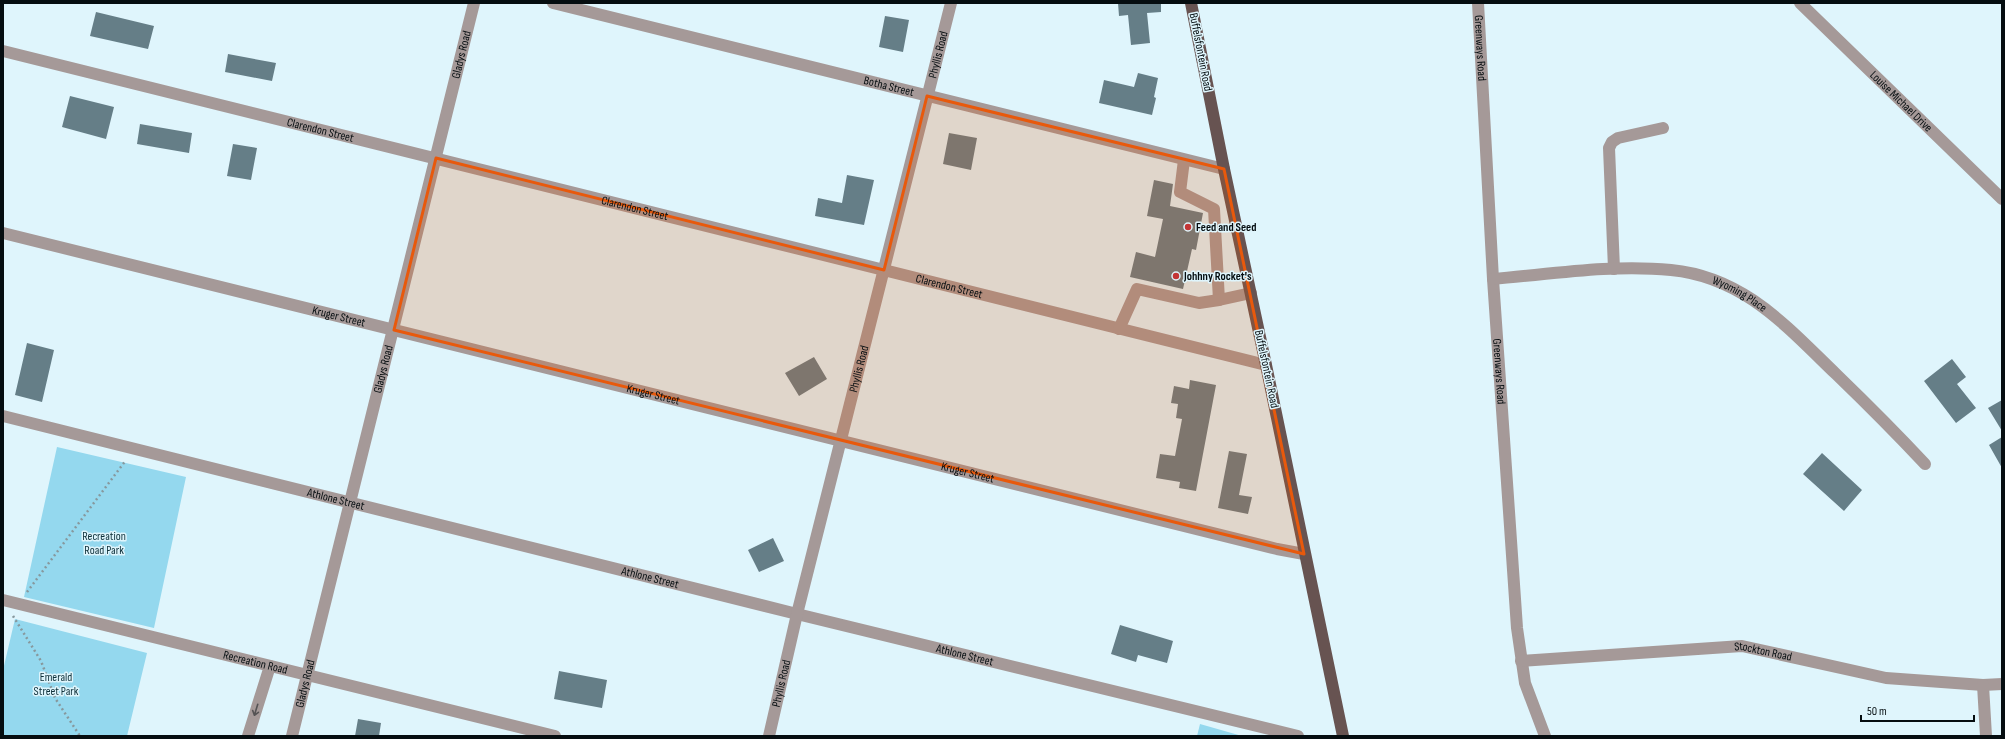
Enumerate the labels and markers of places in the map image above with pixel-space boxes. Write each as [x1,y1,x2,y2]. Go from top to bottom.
place label: Feed and Seed [1196,220,1256,235]
marker: Feed and Seed [1183,222,1193,232]
place label: Johhny Rocket's [1183,269,1252,284]
marker: Johhny Rocket's [1171,271,1181,281]

